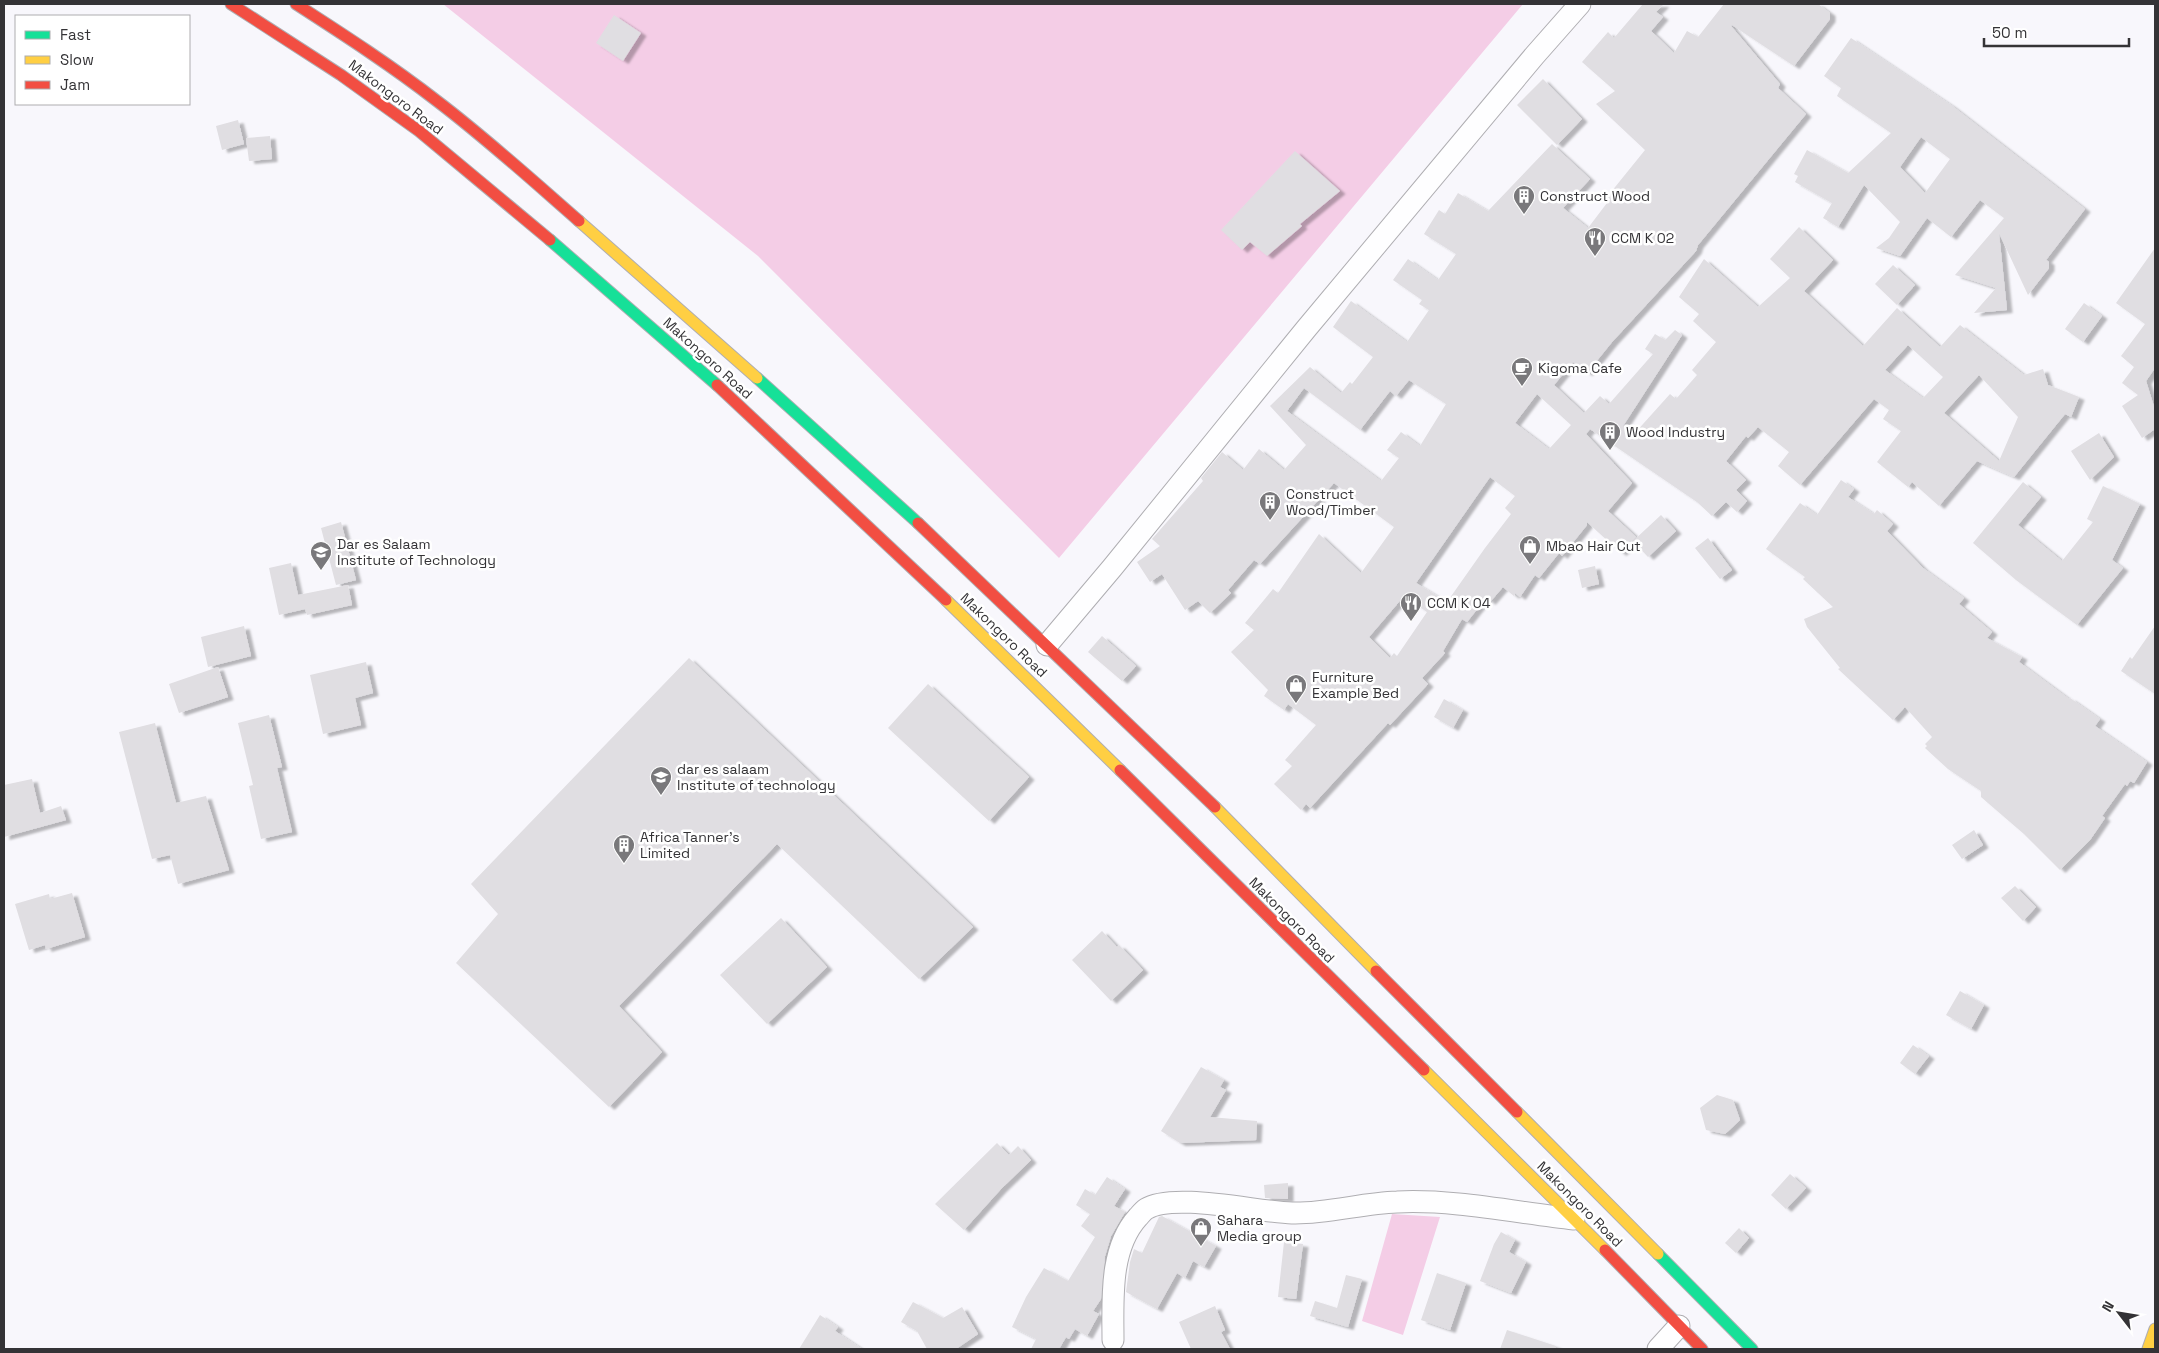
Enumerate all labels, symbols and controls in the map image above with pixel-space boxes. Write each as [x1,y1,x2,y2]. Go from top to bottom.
legend [15,15,190,105]
scale bar [1984,15,2129,47]
text: 50 m [1992,23,2027,42]
text: Fast [60,25,91,44]
text: Slow [60,50,94,69]
street label: Makongoro Road [345,56,447,138]
text: Jam [60,75,90,94]
building icon: Construct Wood [1512,184,1536,215]
place label: Construct Wood [1540,187,1650,205]
restaurant icon: CCM K 02 [1583,226,1607,257]
place label: CCM K 02 [1611,229,1674,247]
street label: Makongoro Road [660,313,756,403]
cafe icon: Kigoma Cafe [1510,356,1534,387]
place label: Kigoma Cafe [1538,359,1622,377]
building icon: Wood Industry [1598,420,1622,451]
place label: Wood Industry [1626,423,1725,441]
place label: Construct Wood/Timber [1286,485,1376,519]
building icon: Construct Wood/Timber [1258,490,1282,521]
shop icon: Mbao Hair Cut [1518,534,1542,565]
place label: Dar es Salaam Institute of Technology [337,535,496,569]
place label: Mbao Hair Cut [1546,537,1641,555]
school or university icon: Dar es Salaam Institute of Technology [309,540,333,571]
street label: Makongoro Road [957,589,1051,681]
restaurant icon: CCM K 04 [1399,591,1423,622]
place label: CCM K 04 [1427,594,1491,612]
place label: Furniture Example Bed [1312,668,1399,702]
shop icon: Furniture Example Bed [1284,673,1308,704]
place label: dar es salaam Institute of technology [677,760,836,794]
school or university icon: dar es salaam Institute of technology [649,765,673,796]
place label: Africa Tanner's Limited [640,828,740,862]
building icon: Africa Tanner's Limited [612,833,636,864]
street label: Makongoro Road [1245,873,1339,967]
street label: Makongoro Road [1533,1157,1627,1251]
place label: Sahara Media group [1217,1211,1302,1245]
shop icon: Sahara Media group [1189,1216,1213,1247]
north arrow [2094,1288,2144,1338]
text: N [2098,1298,2118,1315]

